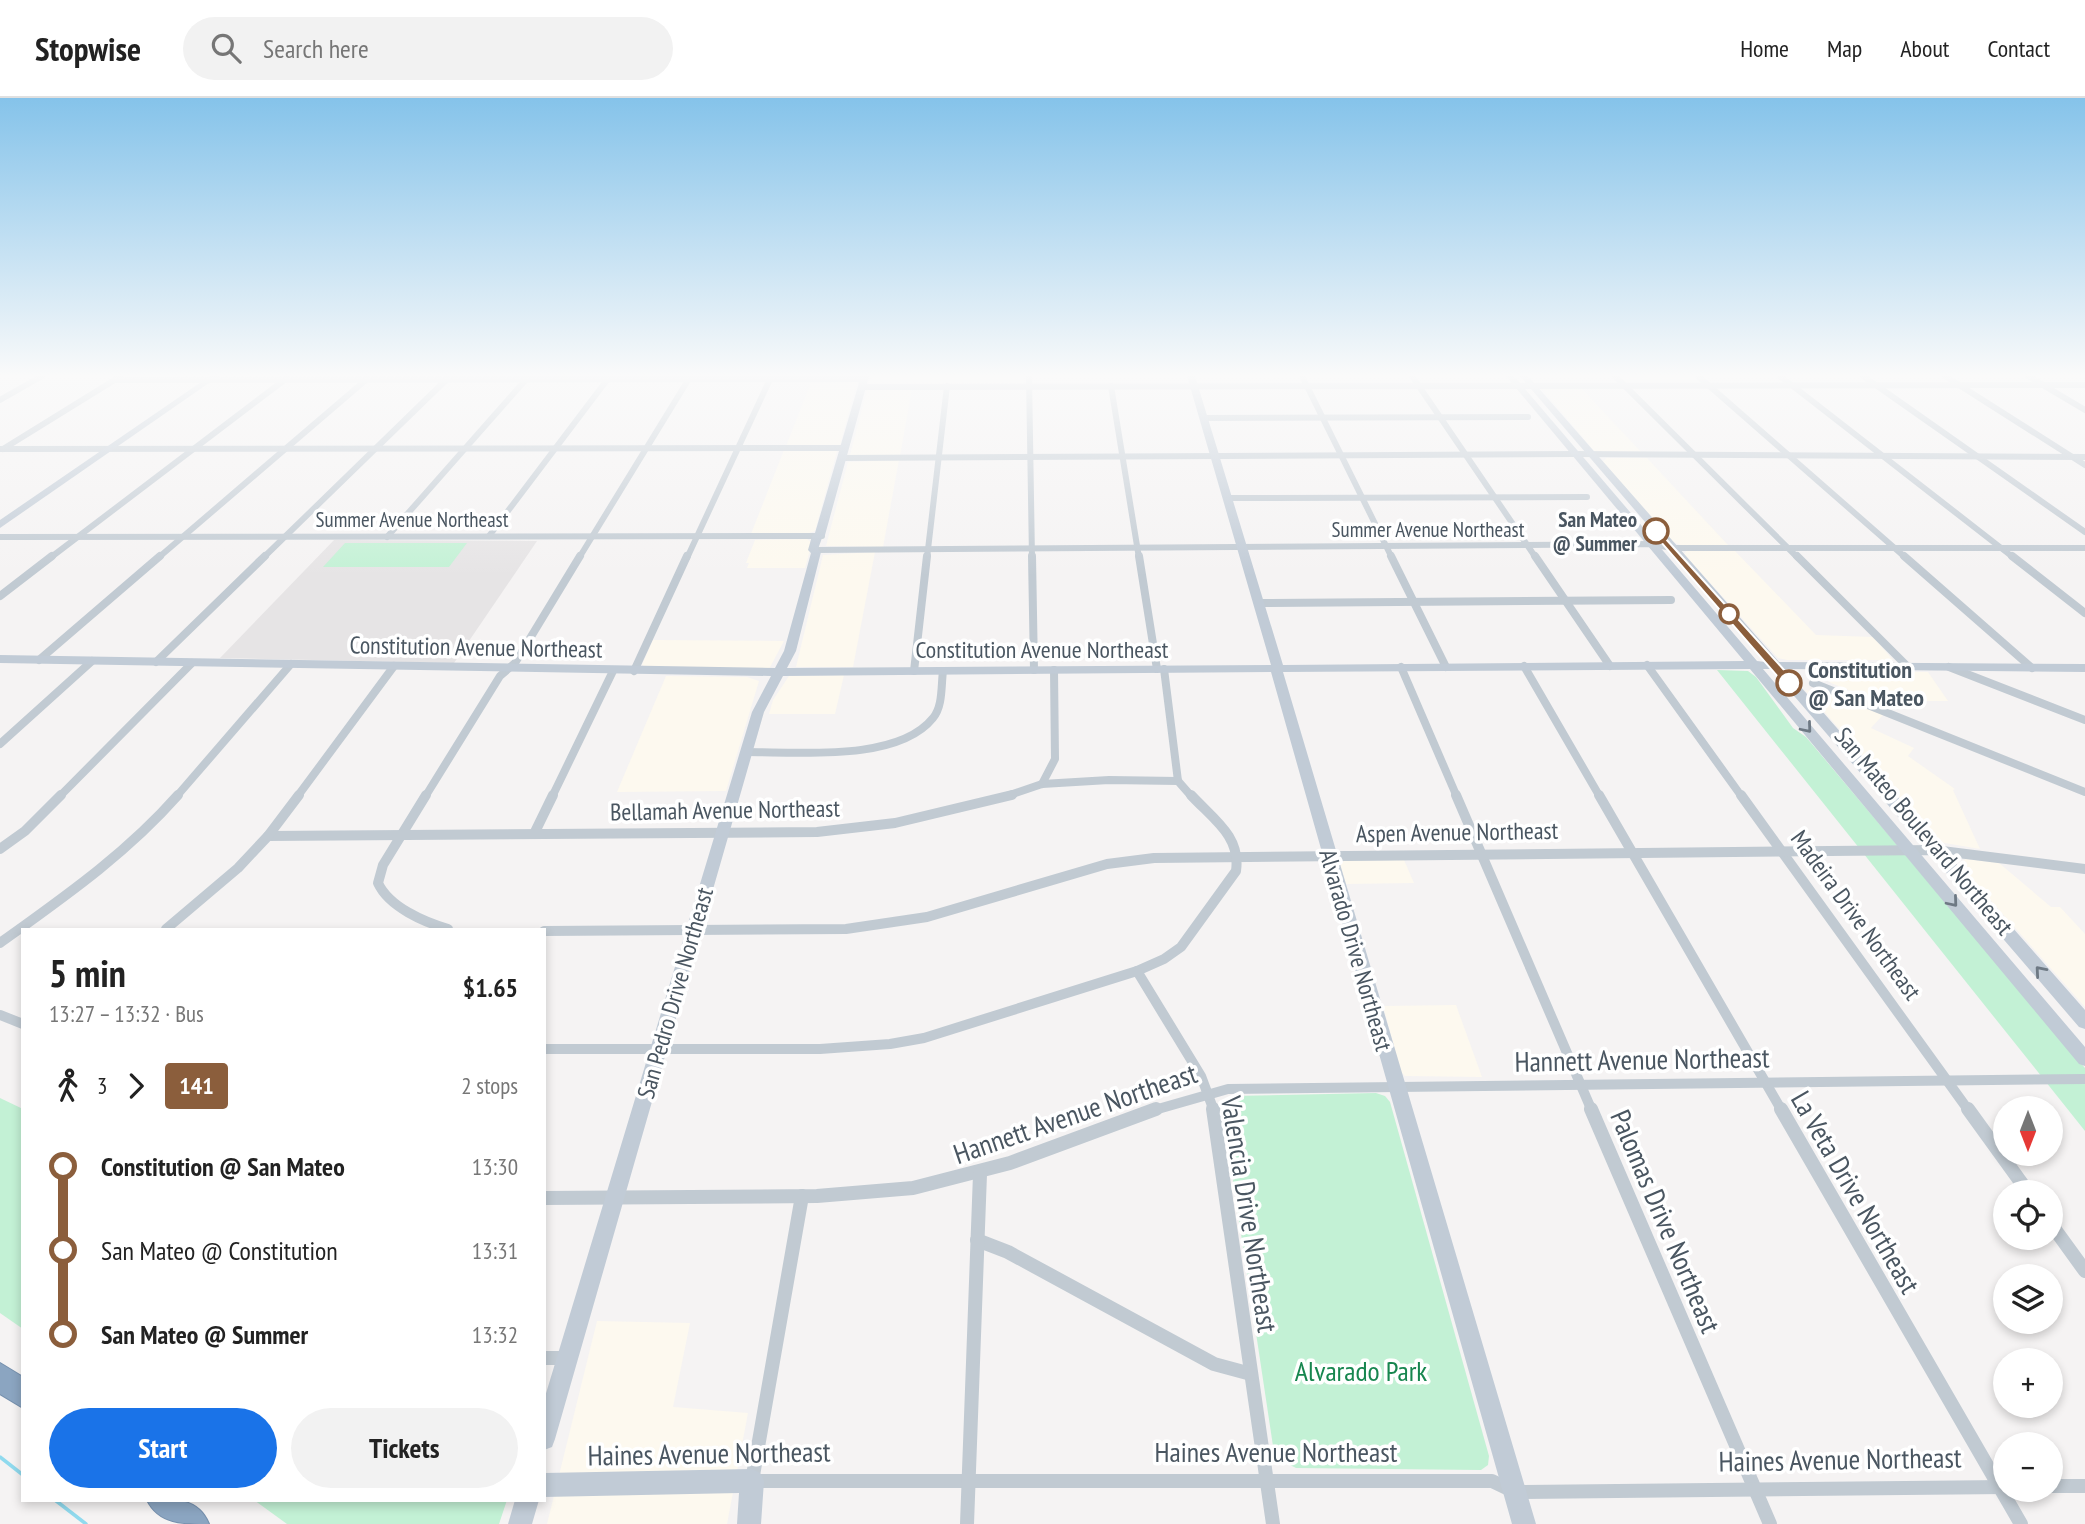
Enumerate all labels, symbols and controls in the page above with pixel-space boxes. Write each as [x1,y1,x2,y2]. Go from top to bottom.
search box [183,17,673,80]
text: Stopwise [35,27,141,70]
icon: search [207,29,245,67]
text: Search here [263,32,369,65]
text: Home [1740,33,1789,64]
text: Map [1827,33,1862,64]
text: About [1900,33,1949,64]
text: Contact [1987,33,2050,64]
street label: Summer Avenue Northeast [316,506,509,533]
place label: San Mateo @ Summer [1553,506,1638,557]
street label: Summer Avenue Northeast [1332,516,1525,543]
marker: San Mateo @ Summer [1643,518,1669,544]
unlabelled marker [1719,604,1739,624]
street label: Constitution Avenue Northeast [349,629,603,665]
street label: Constitution Avenue Northeast [916,634,1169,665]
place label: Constitution @ San Mateo [1808,654,1924,713]
marker: Constitution @ San Mateo [1776,670,1802,696]
one-way arrow [1799,719,1811,732]
street label: San Mateo Boulevard Northeast [1828,721,2020,942]
street label: Bellamah Avenue Northeast [610,792,841,828]
street label: Aspen Avenue Northeast [1356,815,1559,849]
street label: Madeira Drive Northeast [1784,824,1928,1006]
street label: Alvarado Drive Northeast [1312,846,1400,1055]
street label: San Pedro Drive Northeast [630,883,720,1102]
one-way arrow [1945,894,1957,907]
text: 5 min [49,948,126,997]
one-way arrow [2036,966,2048,979]
text: $1.65 [463,971,518,1004]
text: 13:27 – 13:32 · Bus [49,999,204,1028]
street label: Hannett Avenue Northeast [1514,1038,1770,1080]
street label: Hannett Avenue Northeast [948,1054,1202,1172]
icon: walk [49,1067,87,1105]
icon: forward [117,1067,155,1105]
text: 141 [179,1070,214,1101]
text: 3 [97,1071,107,1100]
text: 2 stops [461,1071,518,1100]
street label: La Veta Drive Northeast [1783,1084,1929,1300]
street label: Valencia Drive Northeast [1213,1092,1287,1335]
north arrow [1993,1096,2063,1166]
map controls [1993,1096,2063,1502]
street label: Palomas Drive Northeast [1602,1104,1730,1338]
text: Constitution @ San Mateo [101,1150,345,1183]
text: 13:30 [472,1152,518,1181]
button: locate [1993,1180,2063,1250]
text: San Mateo @ Constitution [101,1234,338,1267]
text: 13:31 [472,1236,518,1265]
button: layers [1993,1264,2063,1334]
text: San Mateo @ Summer [101,1318,308,1351]
text: 13:32 [472,1320,518,1349]
button: + [1993,1348,2063,1418]
park label: Alvarado Park [1295,1352,1427,1389]
button: Start [49,1408,277,1488]
button: Tickets [291,1408,518,1488]
street label: Haines Avenue Northeast [587,1432,831,1474]
button: − [1993,1432,2063,1502]
street label: Haines Avenue Northeast [1155,1433,1398,1470]
street label: Haines Avenue Northeast [1718,1438,1962,1480]

